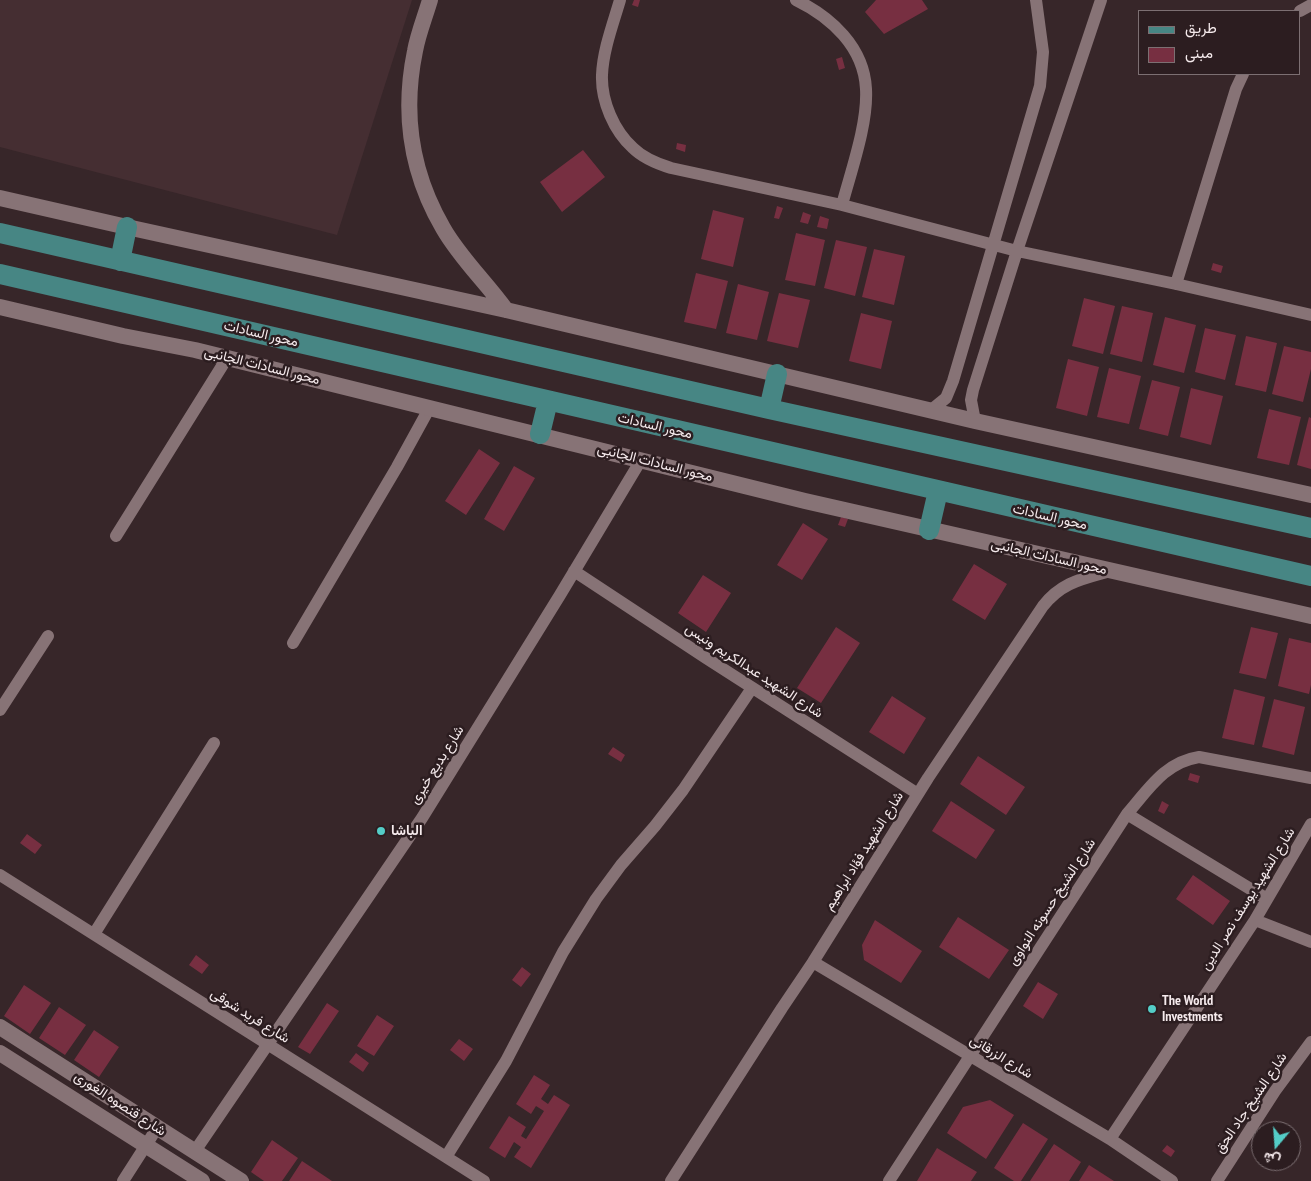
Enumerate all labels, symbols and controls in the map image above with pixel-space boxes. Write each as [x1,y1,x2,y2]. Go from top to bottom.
legend [1138,10,1301,75]
text: طريق [1185,18,1217,37]
text: مبنى [1185,43,1213,62]
street label: محور السادات [222,317,300,351]
street label: محور السادات الجانبى [202,343,322,389]
street label: محور السادات [616,409,694,443]
street label: محور السادات الجانبى [595,440,715,486]
street label: محور السادات [1011,500,1089,534]
street label: محور السادات الجانبى [989,535,1109,579]
street label: شارع الشهيد عبدالكريم ونيس [682,620,826,722]
street label: شارع بديع خيرى [406,723,468,807]
street label: شارع الشهيد فؤاد ابراهيم [821,788,907,914]
place label: الباشا [391,823,423,839]
marker: الباشا [375,825,387,837]
street label: شارع الشهيد يوسف نصر الدين [1197,825,1299,973]
street label: شارع الشيخ حسونه النواوى [1005,835,1099,969]
street label: شارع فريد شوقى [207,985,293,1047]
place label: The World Investments [1162,993,1223,1026]
marker: The World Investments [1146,1003,1158,1015]
street label: شارع الزرقانى [966,1032,1036,1082]
street label: شارع الشيخ جاد الحق [1211,1049,1291,1157]
street label: شارع قنصوه الغورى [71,1068,169,1140]
north arrow [1251,1121,1301,1171]
text: ش [1261,1148,1282,1170]

